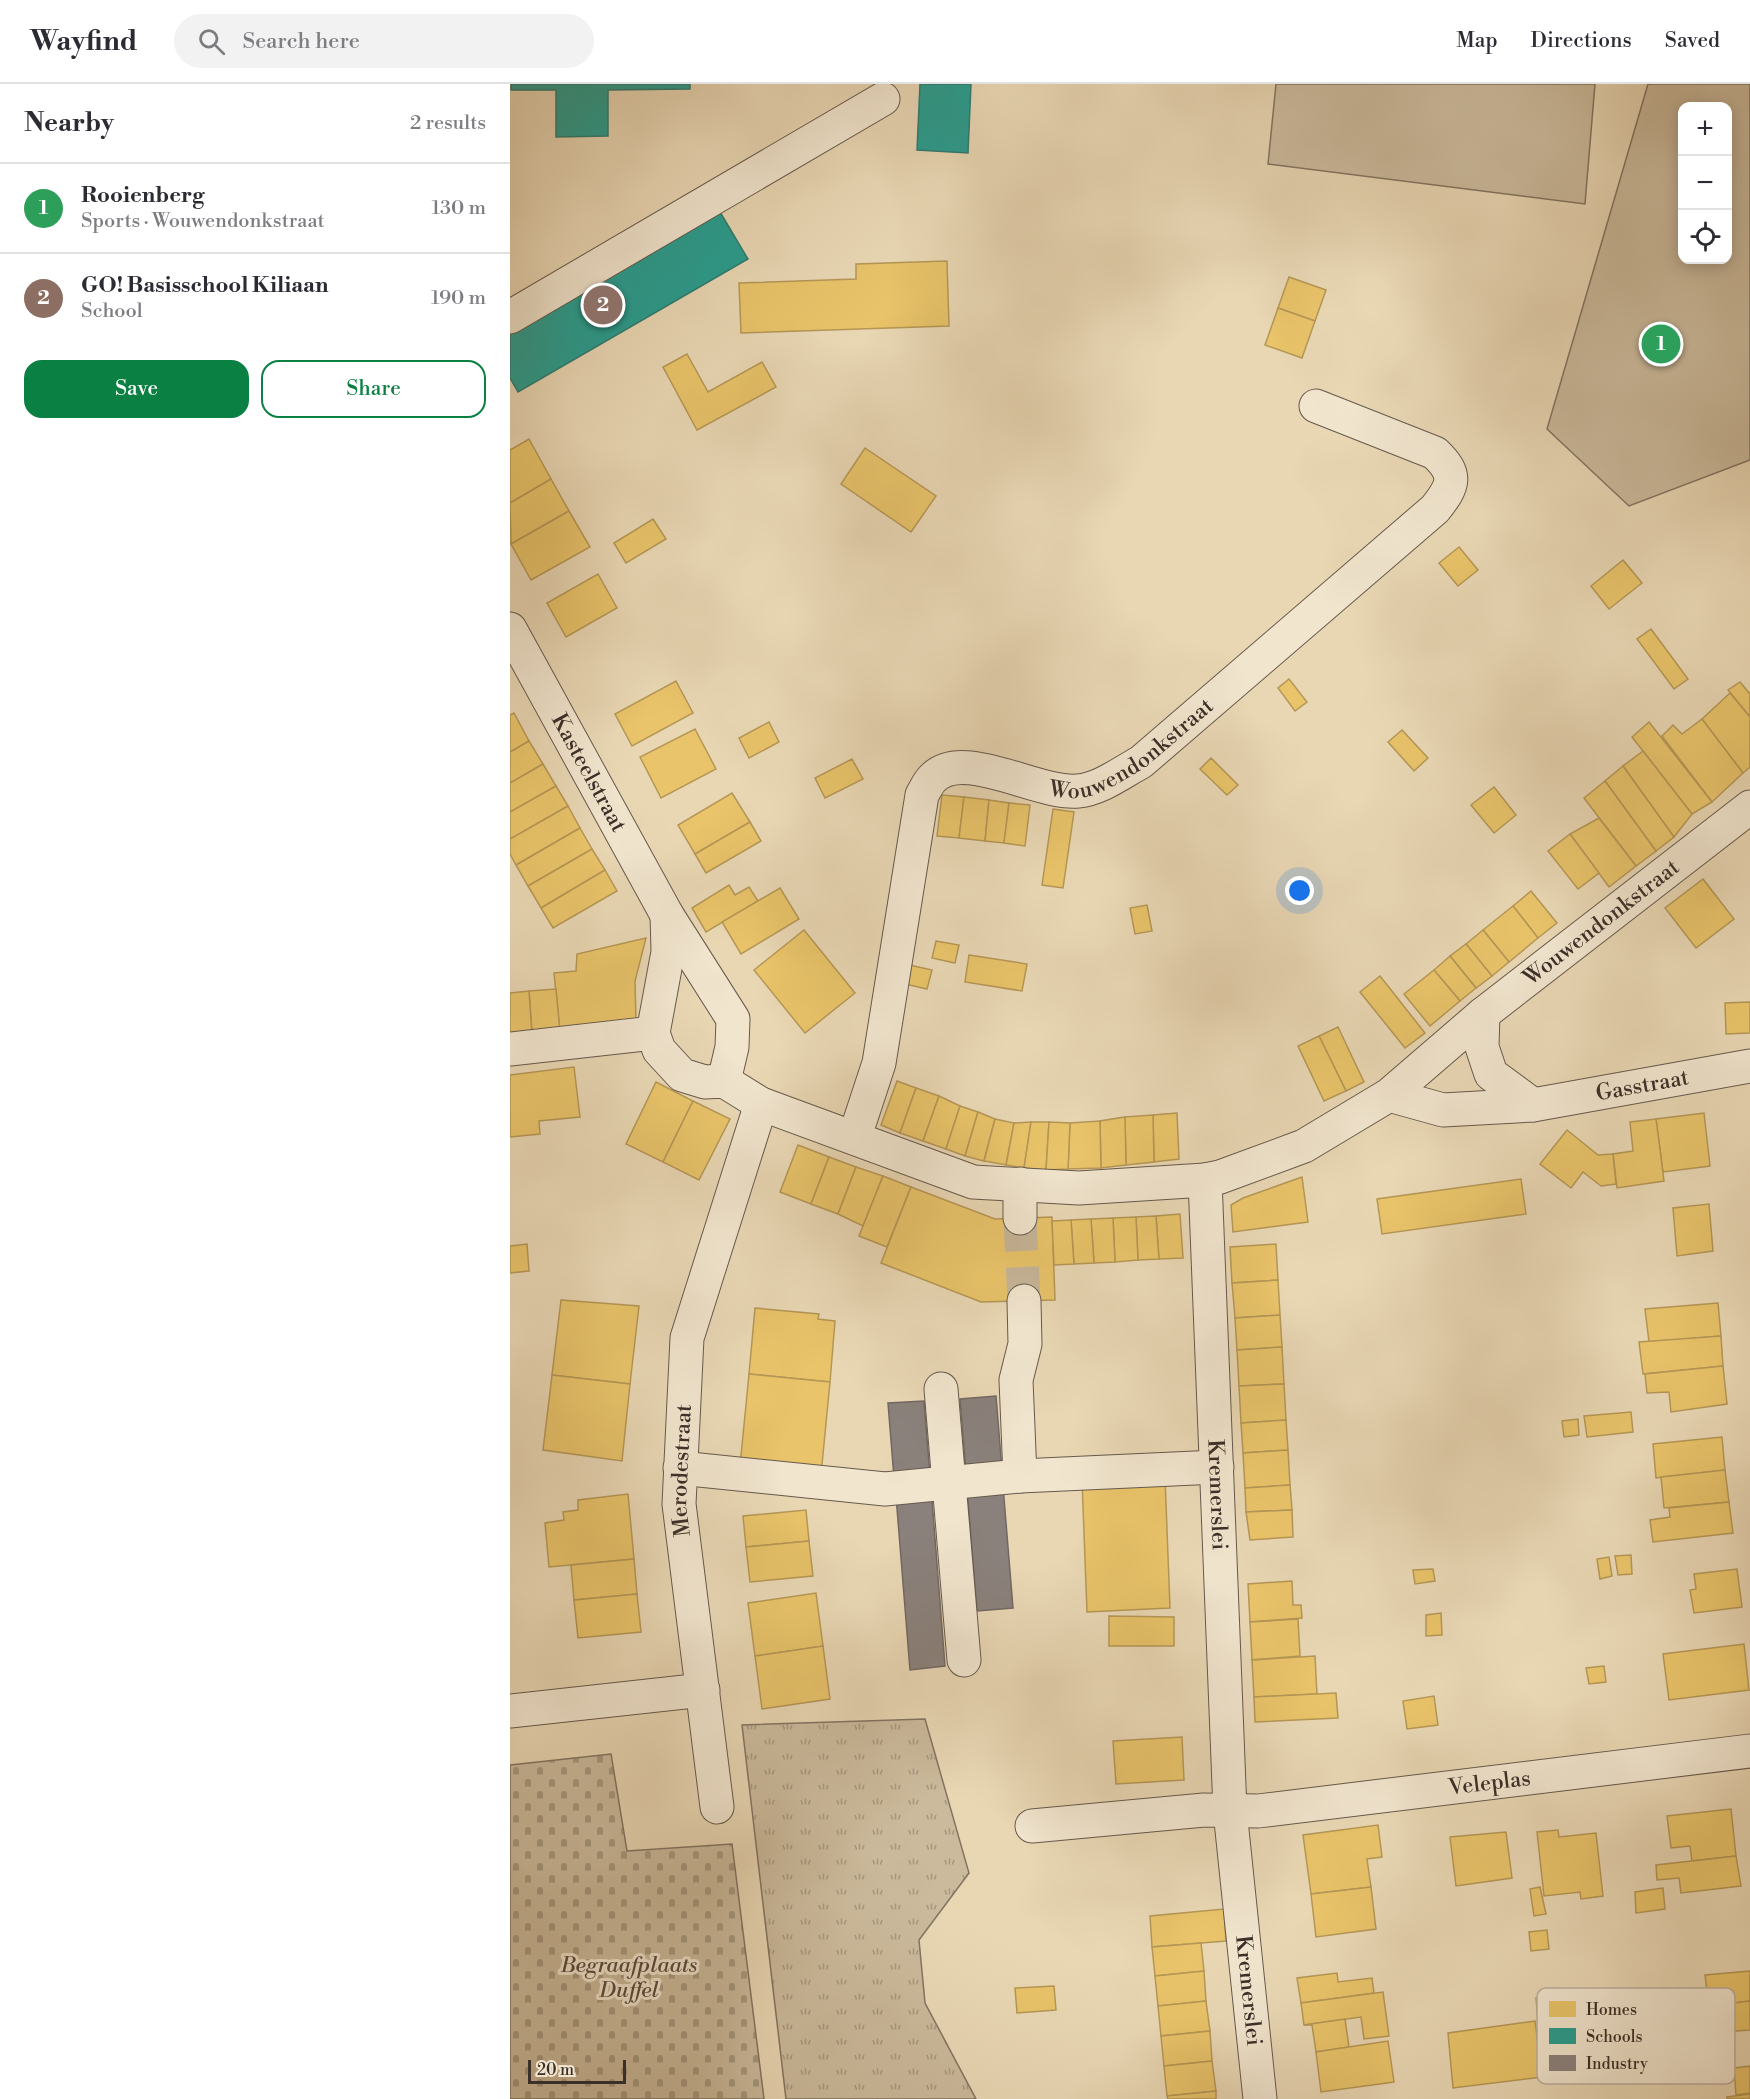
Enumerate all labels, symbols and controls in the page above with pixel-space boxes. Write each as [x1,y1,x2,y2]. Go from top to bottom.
search box [174,14,594,68]
text: Wayfind [30,24,138,59]
icon: search [195,25,228,58]
text: Search here [243,28,360,55]
text: Map [1456,28,1498,54]
text: Directions [1531,28,1632,54]
text: Saved [1665,28,1720,54]
map controls [1678,102,1732,264]
button: + [1678,102,1732,156]
text: Nearby [24,107,114,139]
text: 2 results [410,111,486,136]
button: − [1678,156,1732,210]
text: Rooienberg [81,182,204,209]
text: 1 [39,196,48,221]
text: 130 m [431,196,486,221]
text: Sports · Wouwendonkstraat [81,209,325,234]
button: locate [1678,210,1732,264]
text: GO! Basisschool Kiliaan [81,272,329,299]
pin: 2 [584,282,622,328]
text: 2 [37,286,50,311]
text: 190 m [431,286,486,311]
text: School [81,299,143,324]
pin: 1 [1642,322,1680,366]
button: Save [24,360,249,418]
button: Share [261,360,486,418]
street label: Wouwendonkstraat [1046,692,1219,805]
street label: Kasteelstraat [545,709,632,837]
street label: Wouwendonkstraat [1517,853,1685,992]
your location [1285,876,1314,905]
street label: Gasstraat [1594,1064,1691,1107]
street label: Merodestraat [665,1403,697,1538]
street label: Kremerslei [1202,1439,1233,1551]
street label: Veleplas [1446,1764,1532,1801]
street label: Kremerslei [1230,1934,1268,2047]
park label: Begraafplaats Duffel [560,1952,697,2004]
legend [1537,1988,1735,2084]
text: Homes [1586,2000,1637,2020]
text: Schools [1586,2027,1642,2047]
text: Industry [1586,2054,1648,2074]
scale bar [528,2057,626,2084]
text: 20 m [537,2060,574,2080]

